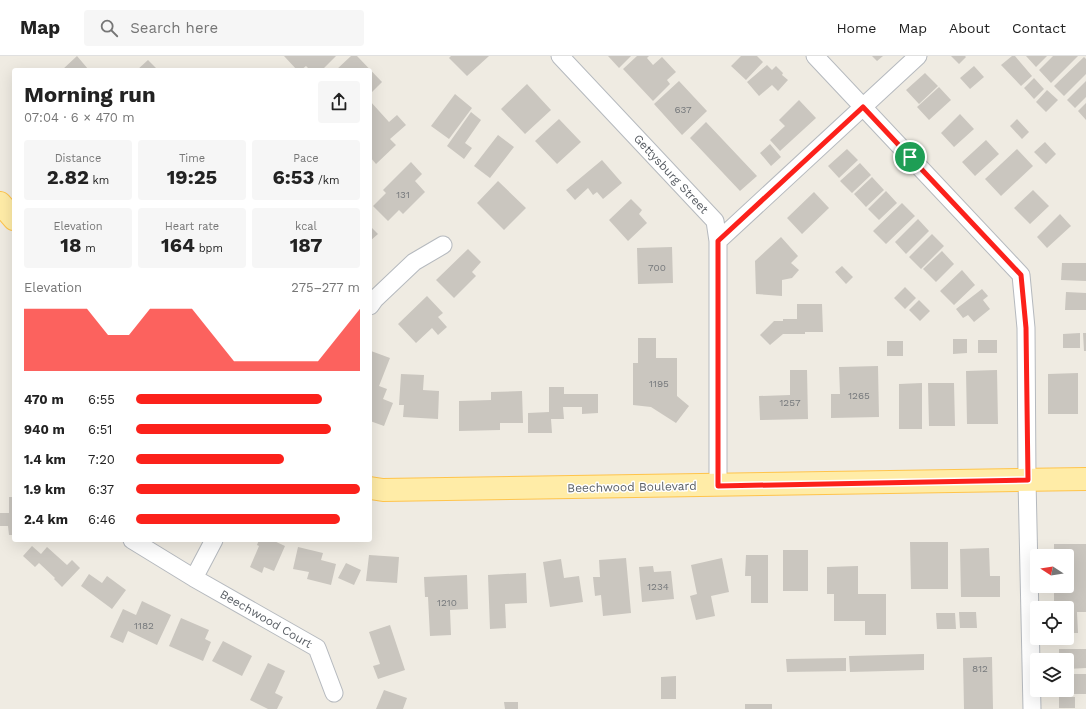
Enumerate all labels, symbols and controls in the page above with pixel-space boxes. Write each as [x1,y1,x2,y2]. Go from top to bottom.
search box [84,10,364,46]
text: Map [20,16,60,39]
icon: search [98,17,120,39]
text: Search here [130,19,218,37]
text: Home [836,20,876,36]
text: Map [898,20,927,36]
text: About [949,20,990,36]
text: Contact [1012,20,1066,36]
button: share [318,81,360,123]
text: Morning run [24,82,156,107]
house number: 637 [674,104,692,115]
text: 07:04 · 6 × 470 m [24,110,135,125]
street label: Gettysburg Street [631,131,711,217]
pin [893,140,927,174]
icon: arrive [899,146,921,168]
text: Distance [55,152,101,165]
text: Time [179,152,205,165]
text: Pace [293,152,319,165]
text: 2.82 [47,165,89,189]
text: 19:25 [167,165,217,189]
text: 6:53 [272,165,314,189]
text: km [89,174,109,187]
text: /km [314,174,340,187]
house number: 131 [396,189,410,200]
text: Elevation [53,220,103,233]
text: Heart rate [165,220,219,233]
text: kcal [295,220,317,233]
text: 18 [60,233,81,257]
text: 164 [161,233,195,257]
text: 187 [290,233,322,257]
text: m [81,242,96,255]
text: bpm [195,242,223,255]
house number: 700 [648,262,666,273]
text: Elevation [24,280,82,295]
text: 275–277 m [291,280,360,295]
house number: 1195 [649,378,669,389]
house number: 1265 [848,390,870,401]
text: 470 m [24,392,64,407]
text: 6:55 [88,392,115,407]
house number: 1257 [779,397,801,408]
text: 940 m [24,422,65,437]
text: 6:51 [88,422,112,437]
text: 1.4 km [24,452,66,467]
text: 7:20 [88,452,115,467]
street label: Beechwood Boulevard [567,479,697,495]
text: 1.9 km [24,482,65,497]
text: 6:37 [88,482,114,497]
text: 2.4 km [24,512,68,527]
text: 6:46 [88,512,116,527]
north arrow [1030,549,1074,593]
map controls [1030,549,1074,697]
house number: 1234 [647,581,669,592]
street label: Beechwood Court [217,587,315,651]
house number: 1210 [437,597,457,608]
button: locate [1030,601,1074,645]
house number: 1182 [134,620,154,631]
button: layers [1030,653,1074,697]
house number: 812 [972,663,988,674]

